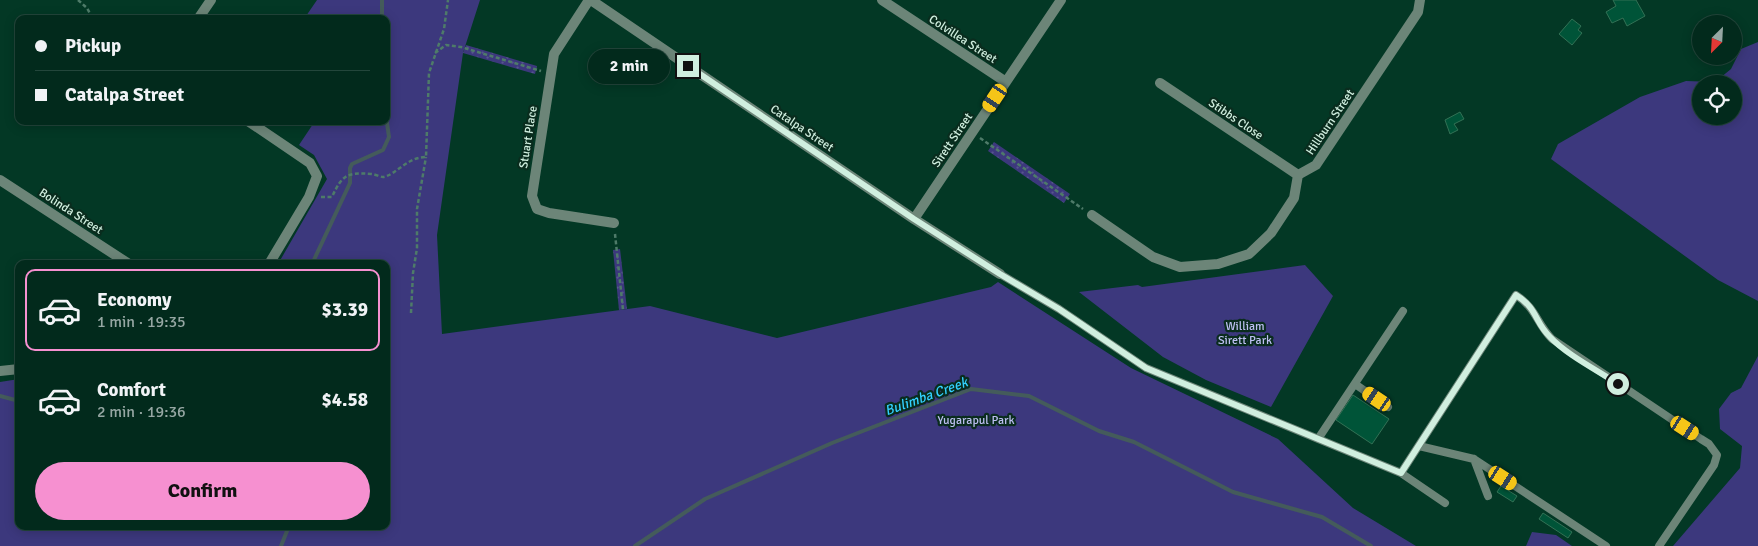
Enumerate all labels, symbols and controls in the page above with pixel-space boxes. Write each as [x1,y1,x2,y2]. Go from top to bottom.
street label: Colvillea Street [926,12,1000,67]
north arrow [1692,15,1742,65]
map controls [1692,15,1742,125]
text: Pickup [65,34,121,58]
callout: 2 min [588,48,670,84]
route end [677,55,699,77]
text: 2 min [610,56,648,76]
button: locate [1692,75,1742,125]
car [980,81,1009,115]
text: Catalpa Street [65,83,184,107]
street label: Hillburn Street [1303,87,1358,158]
street label: Stibbs Close [1205,96,1266,143]
street label: Catalpa Street [767,102,836,155]
street label: Stuart Place [516,105,541,169]
street label: Sirett Street [929,110,976,170]
street label: Bolinda Street [36,185,105,238]
icon: car [37,288,82,333]
text: Economy [97,288,171,312]
text: $3.39 [322,298,368,322]
text: 1 min · 19:35 [97,312,186,332]
park label: William Sirett Park [1218,319,1272,348]
water label: Bulimba Creek [882,373,972,419]
route start [1607,373,1629,395]
icon: car [37,378,82,423]
text: Comfort [97,378,166,402]
car [1360,384,1393,414]
text: $4.58 [322,388,368,412]
text: 2 min · 19:36 [97,402,186,422]
park label: Yugarapul Park [937,413,1015,428]
car [1668,414,1701,442]
button: Confirm [35,462,370,520]
car [1486,464,1519,492]

